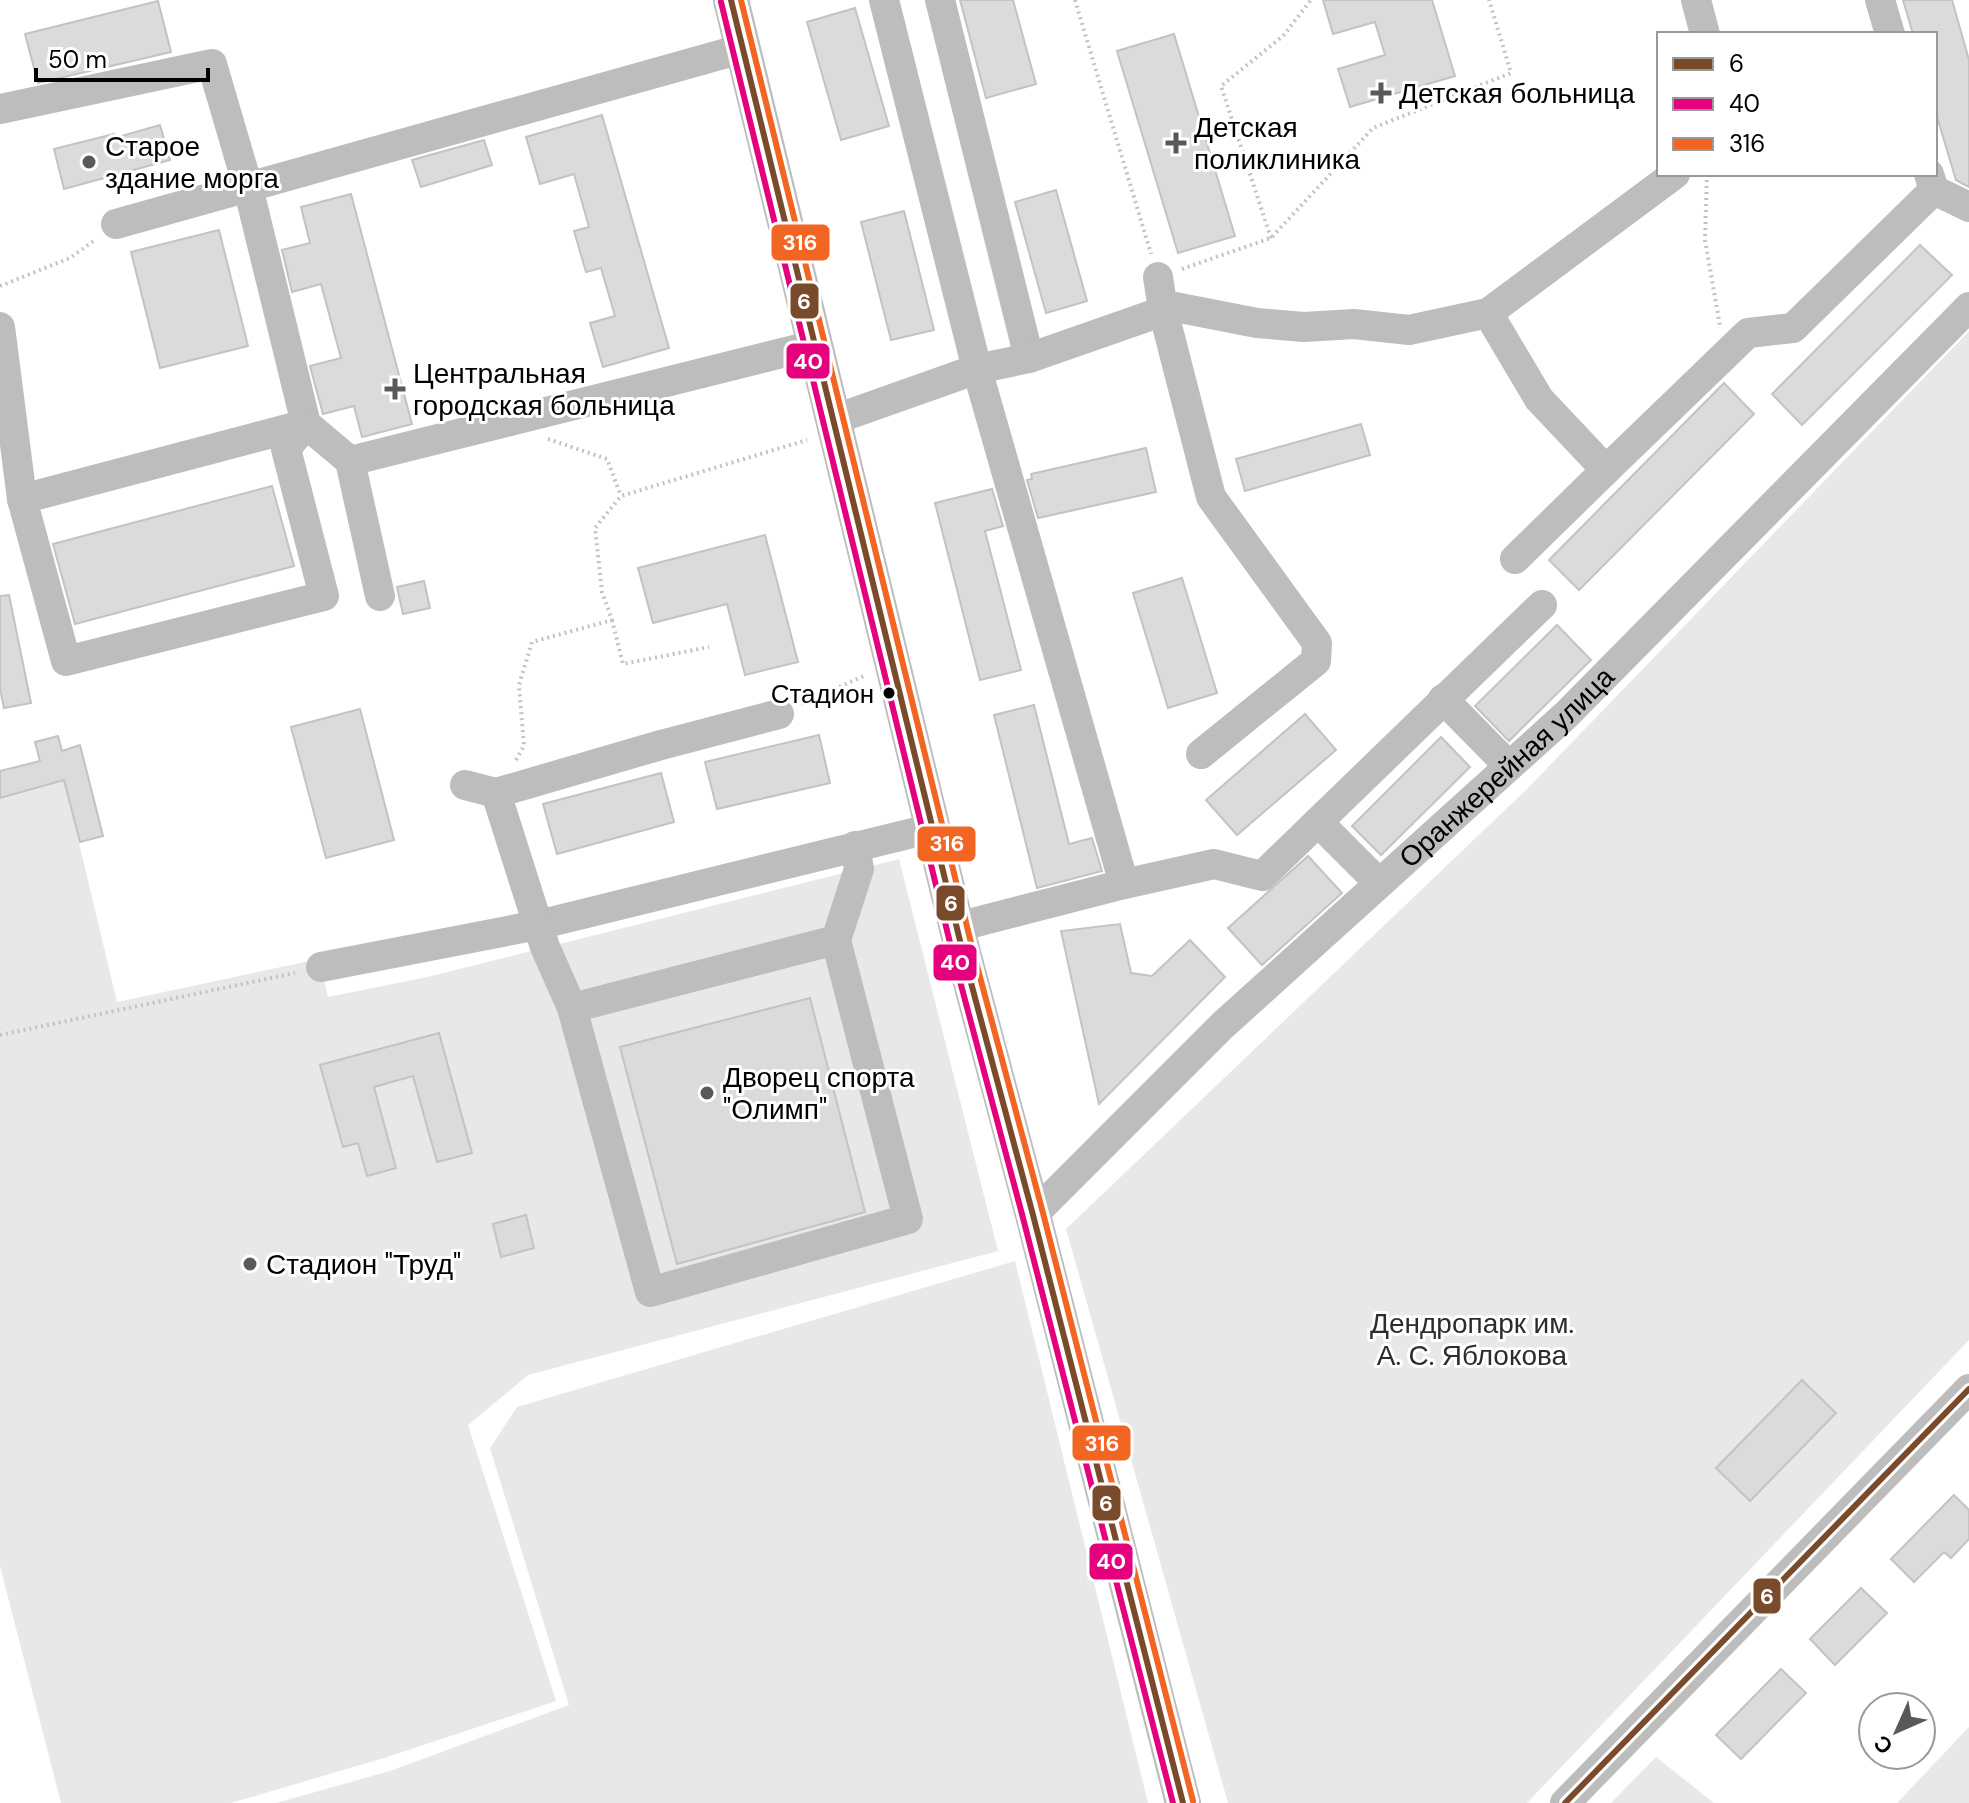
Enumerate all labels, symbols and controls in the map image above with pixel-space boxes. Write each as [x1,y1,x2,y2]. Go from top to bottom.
scale bar [36,32,208,82]
legend [1657,32,1937,176]
text: 50 m [48,44,107,75]
text: 6 [1729,48,1744,79]
place label: Детская больница [1399,75,1635,112]
marker: Детская больница [1370,82,1392,104]
text: 40 [1729,88,1760,119]
place label: Детская поликлиника [1194,109,1361,178]
place label: Старое здание морга [105,128,279,197]
text: 316 [1729,128,1765,159]
marker: Детская поликлиника [1165,132,1187,154]
marker: Старое здание морга [80,153,98,171]
line badge: 316 [770,223,831,262]
text: 316 [782,228,818,257]
line badge: 6 [789,282,820,320]
text: 6 [797,287,811,316]
line badge: 40 [785,342,831,380]
text: 40 [793,347,823,376]
place label: Центральная городская больница [413,355,675,424]
marker: Центральная городская больница [384,378,406,400]
street label: Оранжерейная улица [1391,659,1623,876]
place label: Стадион [771,677,874,711]
marker: Стадион [881,685,897,701]
line badge: 316 [916,825,977,863]
text: 316 [929,829,965,858]
line badge: 6 [935,884,966,922]
text: 6 [944,889,958,918]
line badge: 40 [932,943,978,982]
text: 40 [940,948,970,977]
place label: Дворец спорта "Олимп" [723,1059,915,1128]
marker: Дворец спорта "Олимп" [698,1084,716,1102]
place label: Стадион "Труд" [266,1246,461,1283]
marker: Стадион "Труд" [241,1255,259,1273]
park label: Дендропарк им. А. С. Яблокова [1370,1305,1574,1374]
line badge: 316 [1071,1424,1132,1462]
text: 316 [1084,1429,1120,1458]
line badge: 6 [1091,1484,1122,1522]
text: 6 [1099,1489,1113,1518]
line badge: 40 [1088,1542,1134,1581]
text: 40 [1096,1547,1126,1576]
line badge: 6 [1752,1577,1782,1615]
text: 6 [1760,1582,1774,1611]
north arrow [1857,1691,1937,1771]
text: С [1867,1729,1899,1761]

